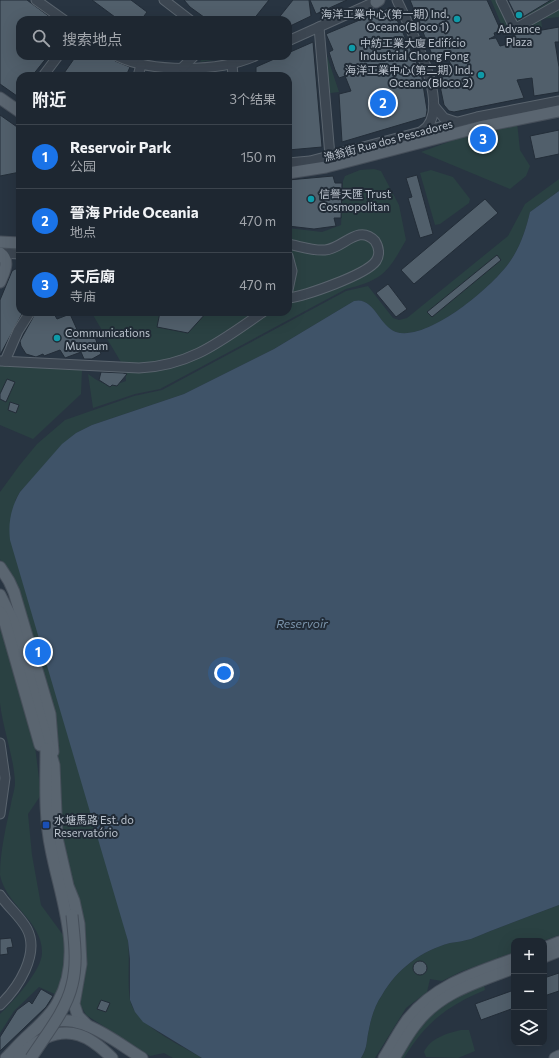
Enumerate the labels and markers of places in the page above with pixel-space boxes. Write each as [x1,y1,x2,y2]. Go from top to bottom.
place label: 海洋工業中心(第一期) Ind. Oceano(Bloco 1) [321,7,449,33]
marker: Advance Plaza [514,10,524,20]
marker: 海洋工業中心(第一期) Ind. Oceano(Bloco 1) [452,14,462,24]
place label: Advance Plaza [498,22,540,48]
place label: 中紡工業大廈 Edifício Industrial Chong Fong [360,36,469,62]
marker: 中紡工業大廈 Edifício Industrial Chong Fong [347,43,357,53]
place label: 海洋工業中心(第二期) Ind. Oceano(Bloco 2) [345,63,473,89]
marker: 海洋工業中心(第二期) Ind. Oceano(Bloco 2) [476,70,486,80]
pin: 2 [370,88,396,118]
pin: 3 [470,124,496,154]
place label: 信譽天匯 Trust Cosmopolitan [319,187,392,213]
marker: 信譽天匯 Trust Cosmopolitan [306,194,316,204]
place label: Communications Museum [65,326,150,352]
marker: Communications Museum [52,333,62,343]
pin: 1 [25,637,51,667]
place label: 水塘馬路 Est. do Reservatório [54,813,134,839]
marker: 水塘馬路 Est. do Reservatório [41,820,51,830]

